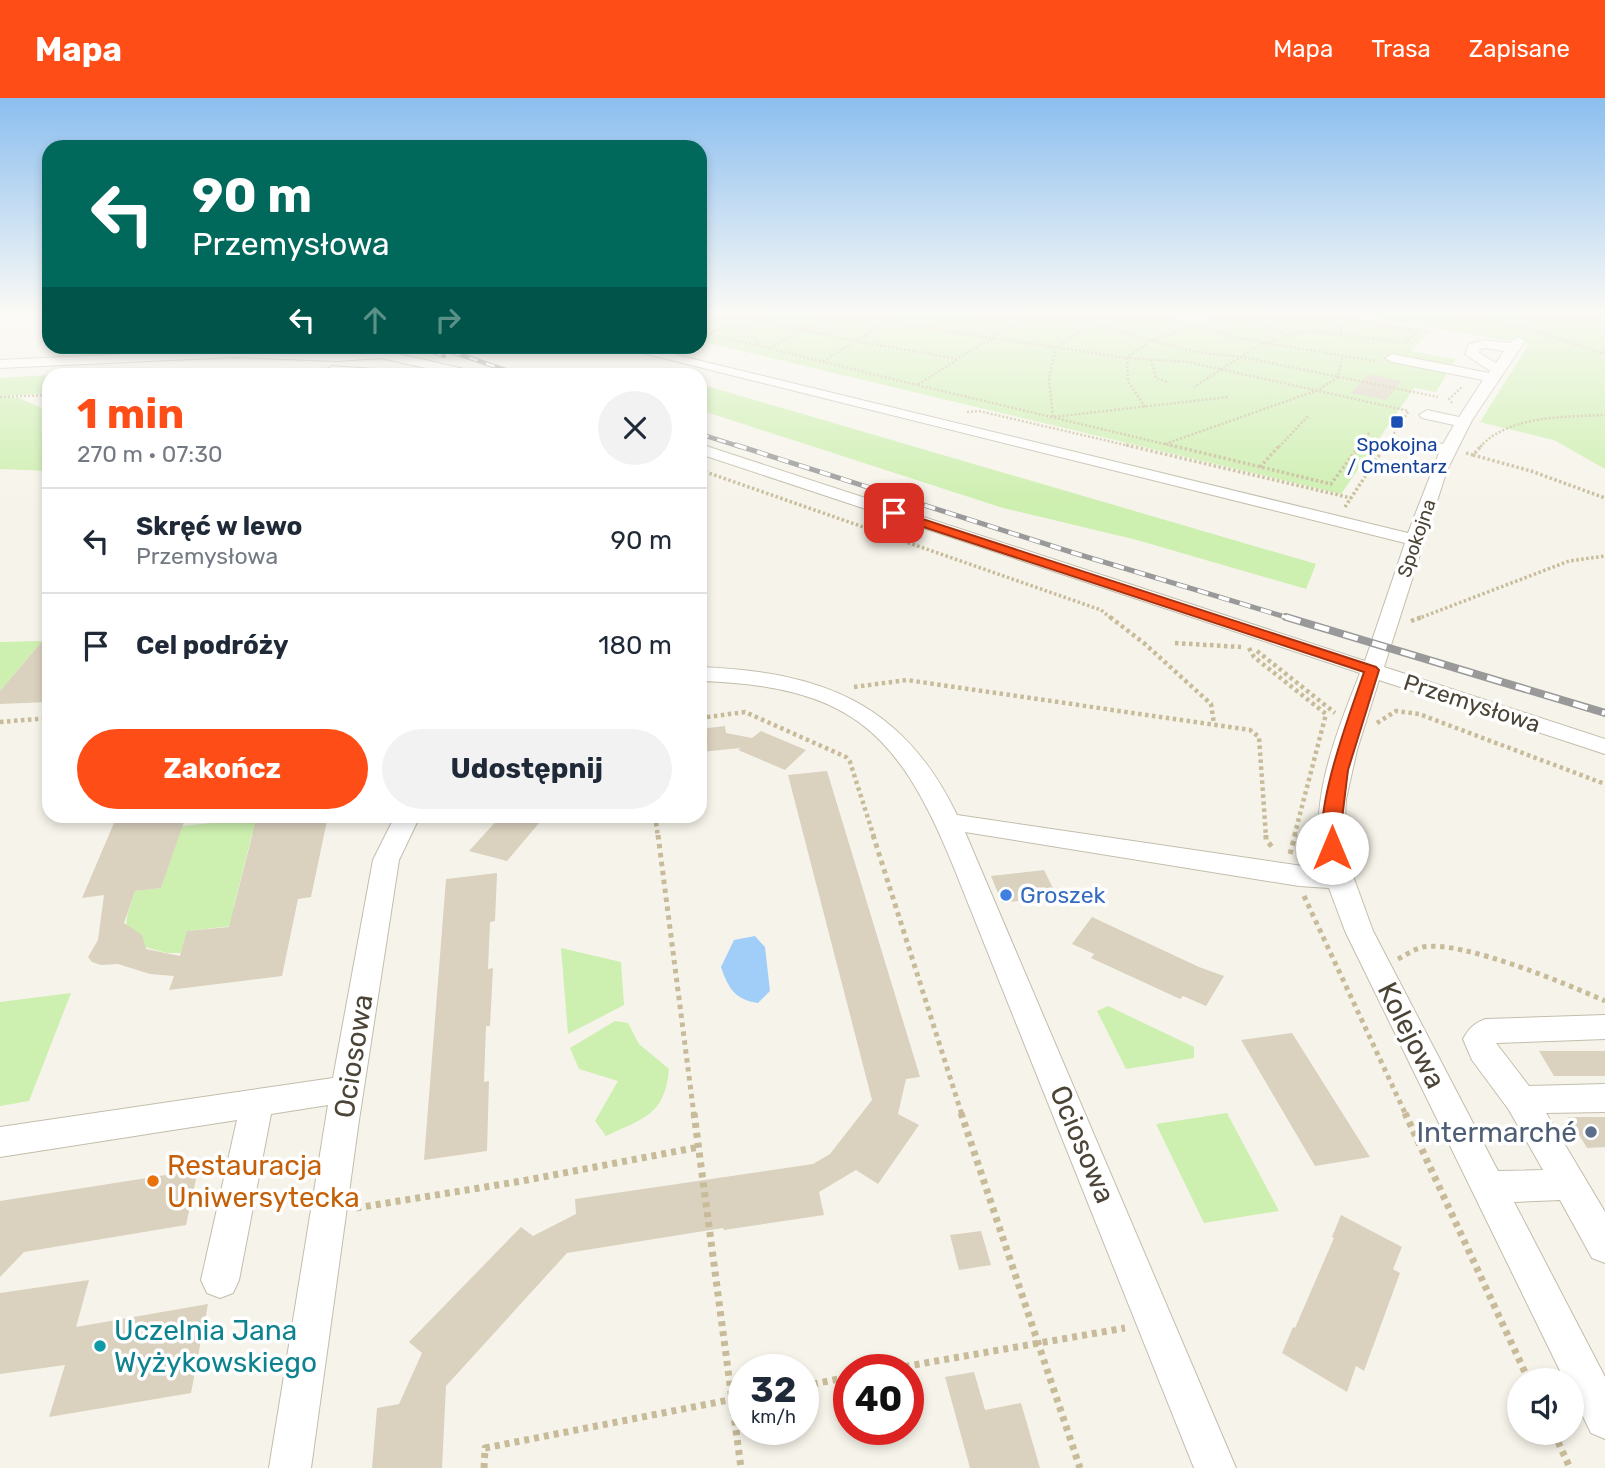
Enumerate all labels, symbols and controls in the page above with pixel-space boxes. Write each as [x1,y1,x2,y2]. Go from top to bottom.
text: Mapa [35,30,122,69]
text: Mapa [1273,35,1333,63]
text: Trasa [1371,35,1431,63]
text: Zapisane [1469,35,1570,63]
text: 90 m [192,166,312,224]
icon: left [77,168,168,259]
text: Przemysłowa [192,225,390,263]
icon: left [283,301,321,339]
icon: ahead [356,301,394,339]
icon: right [429,301,467,339]
text: 1 min [77,389,184,439]
button: close [598,391,672,465]
marker: Spokojna / Cmentarz [1389,414,1405,430]
place label: Spokojna / Cmentarz [1347,433,1447,478]
text: 270 m · 07:30 [77,440,223,468]
pin [864,483,924,543]
icon: arrive [875,494,913,532]
street label: Spokojna [1392,496,1441,580]
text: Skręć w lewo [136,511,302,542]
icon: left [77,522,115,560]
text: 90 m [611,525,672,556]
text: Przemysłowa [136,542,278,570]
icon: arrive [77,627,115,665]
text: Cel podróży [136,630,289,661]
text: 180 m [598,630,672,661]
street label: Przemysłowa [1400,668,1544,738]
button: Zakończ [77,729,368,809]
button: Udostępnij [382,729,672,809]
position arrow [1295,811,1369,885]
place label: Groszek [1020,881,1106,909]
marker: Groszek [998,887,1014,903]
street label: Kolejowa [1371,977,1452,1094]
street label: Ociosowa [327,992,380,1120]
street label: Ociosowa [1043,1080,1122,1208]
place label: Intermarché [1416,1116,1577,1149]
marker: Intermarché [1583,1124,1599,1140]
place label: Restauracja Uniwersytecka [167,1149,360,1214]
marker: Restauracja Uniwersytecka [145,1173,161,1189]
place label: Uczelnia Jana Wyżykowskiego [114,1314,317,1379]
marker: Uczelnia Jana Wyżykowskiego [92,1338,108,1354]
speed limit sign: 40 [833,1354,924,1445]
map controls [1507,1368,1584,1445]
button: sound [1507,1368,1584,1445]
text: 32 [751,1369,796,1411]
text: km/h [751,1406,796,1428]

